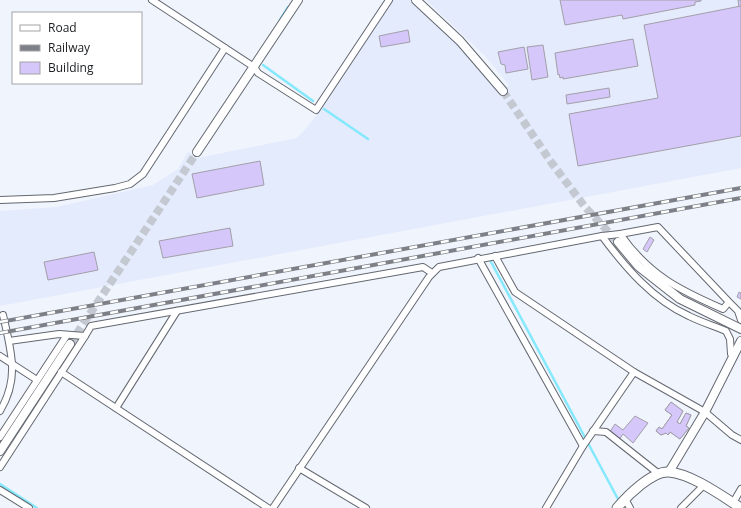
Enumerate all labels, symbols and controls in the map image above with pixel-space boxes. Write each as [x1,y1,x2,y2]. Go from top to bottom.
legend [12,12,142,84]
text: Road [48,19,77,36]
text: Railway [48,39,91,56]
text: Building [48,59,94,76]

